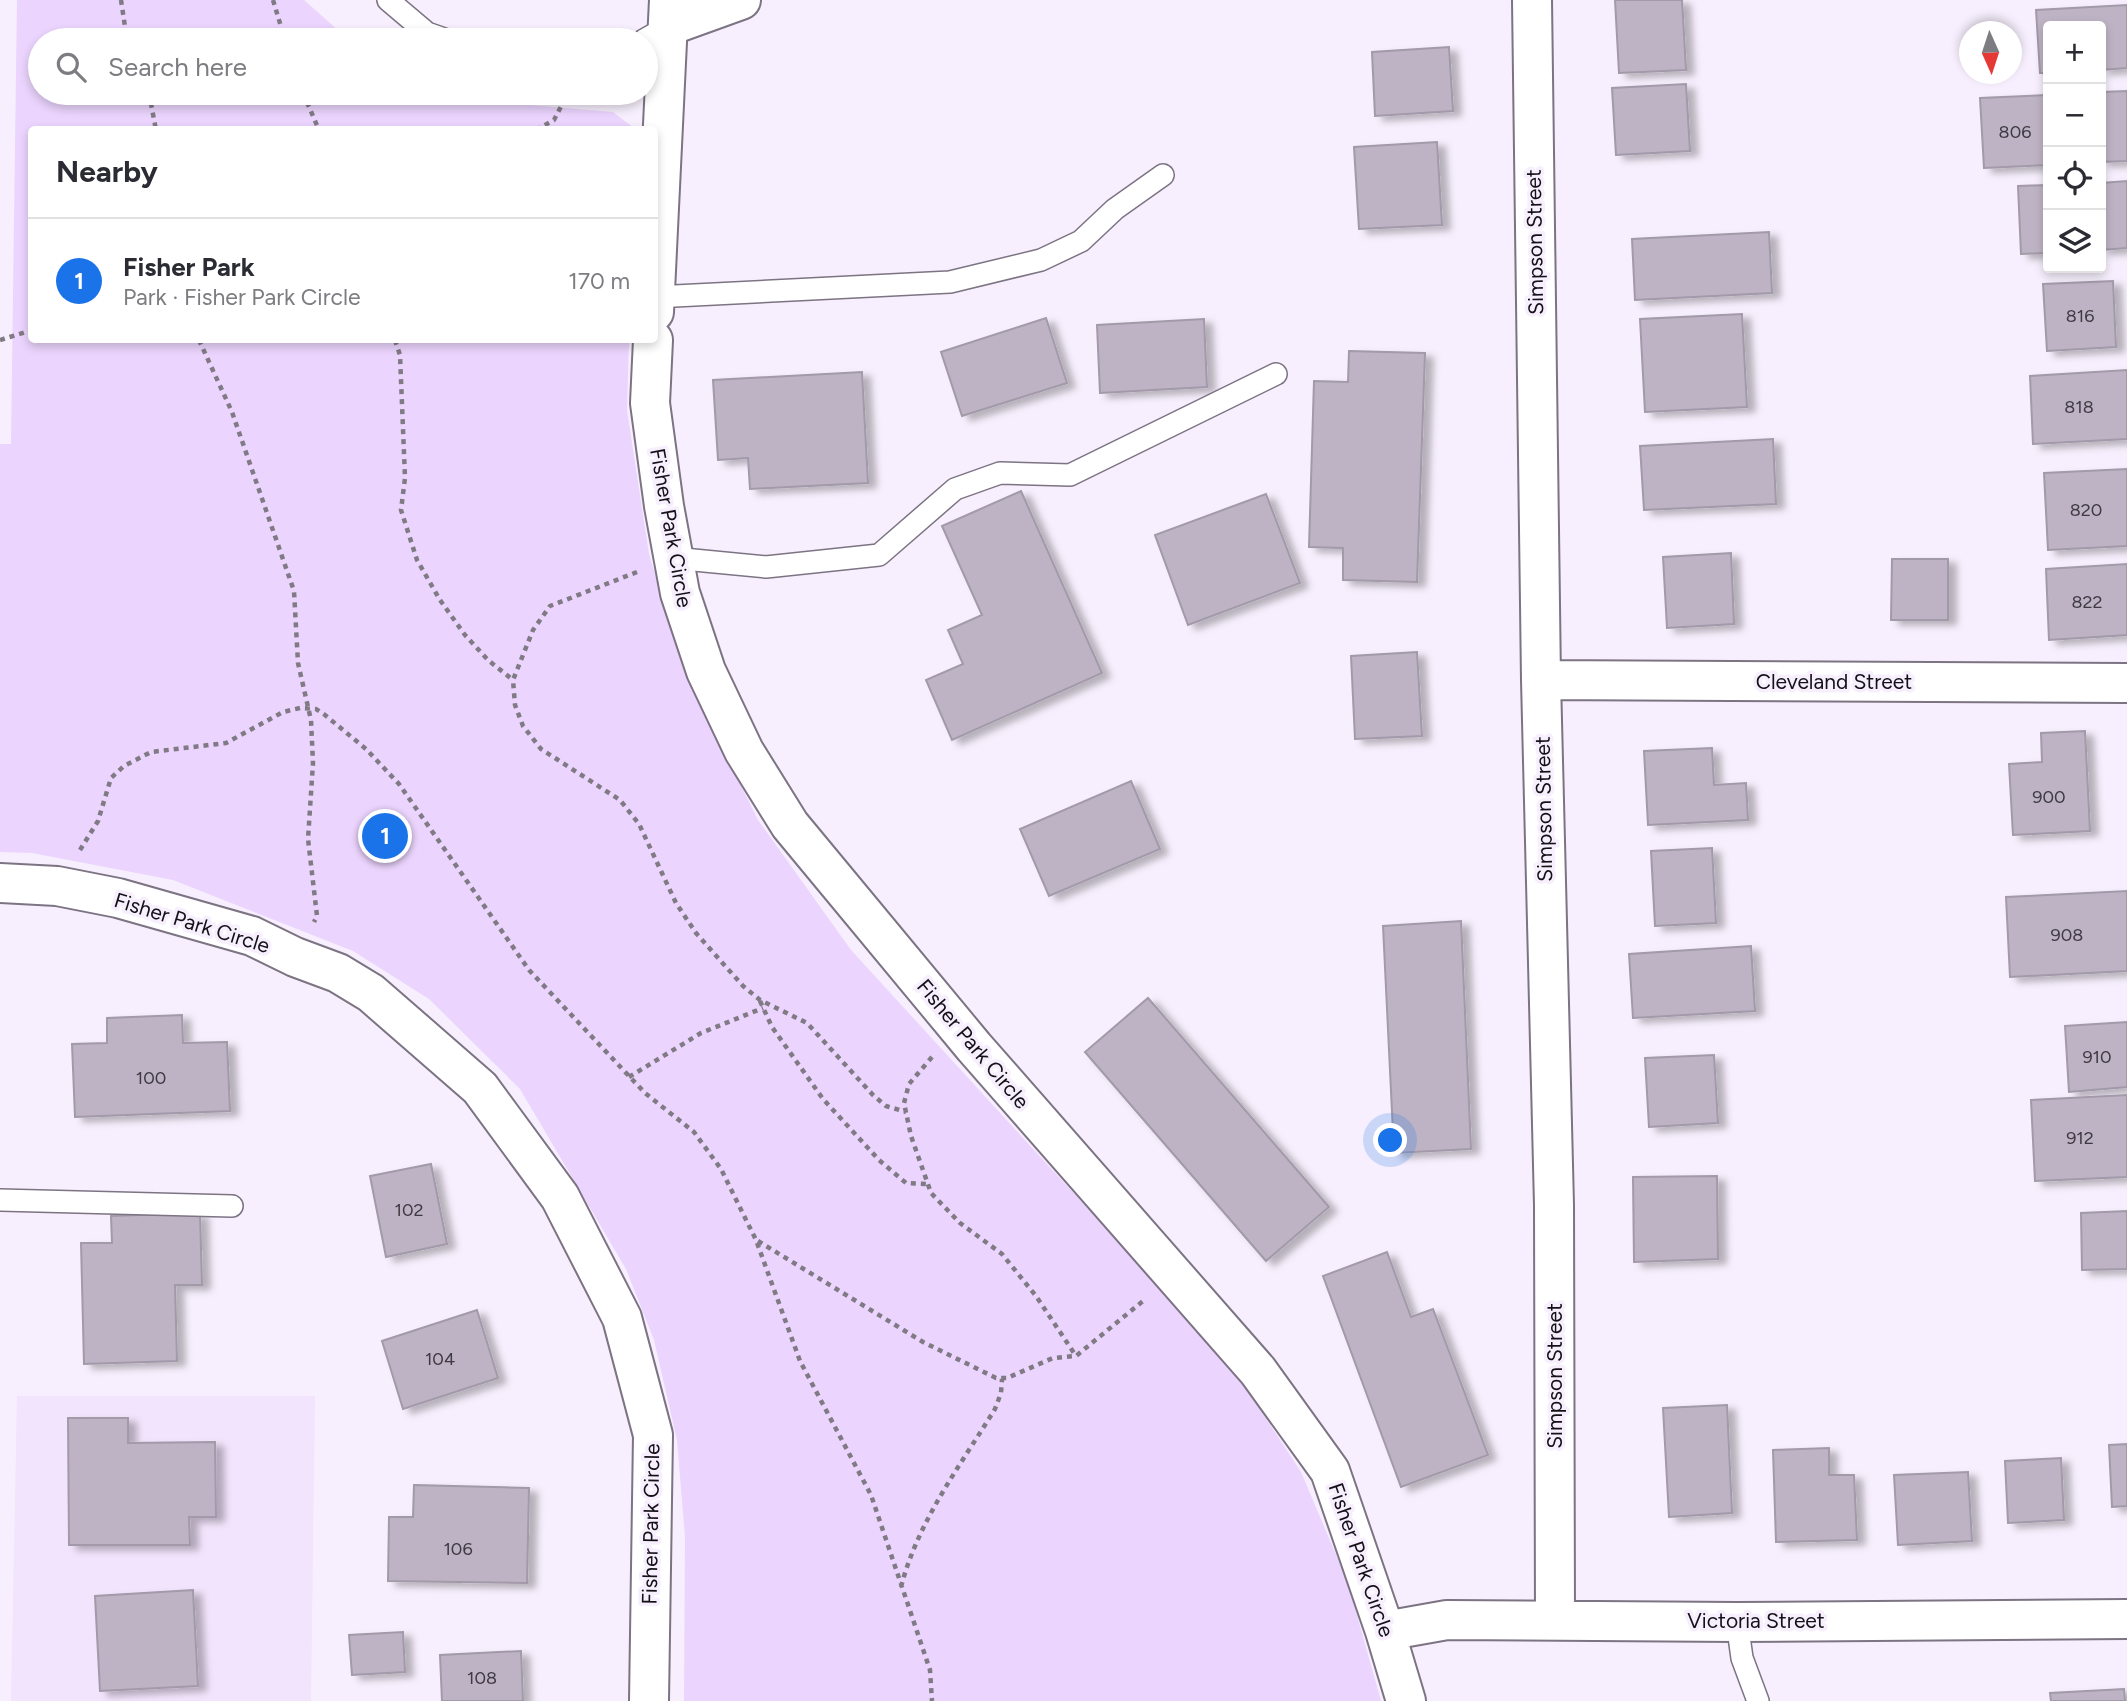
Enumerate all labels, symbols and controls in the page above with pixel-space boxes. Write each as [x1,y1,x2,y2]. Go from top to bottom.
north arrow [1959,21,2022,84]
map controls [2043,21,2106,273]
button: + [2043,21,2106,84]
search box [28,28,658,105]
icon: search [52,48,90,86]
text: Search here [108,51,247,83]
button: − [2043,84,2106,147]
house number: 806 [1999,121,2031,143]
button: locate [2043,147,2106,210]
text: Nearby [56,153,158,190]
street label: Simpson Street [1521,169,1548,315]
button: layers [2043,210,2106,273]
text: Fisher Park [123,251,255,283]
text: 1 [74,267,84,295]
text: 170 m [568,267,630,295]
text: Park · Fisher Park Circle [123,283,361,311]
house number: 816 [2066,305,2094,327]
house number: 818 [2064,396,2094,418]
street label: Fisher Park Circle [645,446,698,609]
house number: 820 [2070,499,2102,521]
house number: 822 [2071,591,2103,613]
street label: Cleveland Street [1756,669,1912,694]
street label: Simpson Street [1530,736,1557,882]
house number: 900 [2032,786,2066,808]
pin: 1 [362,810,408,862]
street label: Fisher Park Circle [111,887,273,958]
house number: 908 [2051,924,2083,946]
street label: Fisher Park Circle [912,974,1035,1113]
house number: 910 [2082,1046,2112,1068]
house number: 100 [136,1067,166,1089]
your location [1373,1123,1407,1157]
house number: 912 [2066,1127,2094,1149]
house number: 102 [394,1199,424,1221]
street label: Simpson Street [1542,1303,1567,1449]
house number: 104 [425,1348,455,1370]
street label: Fisher Park Circle [637,1443,664,1605]
street label: Fisher Park Circle [1323,1480,1400,1640]
house number: 106 [443,1538,473,1560]
street label: Victoria Street [1687,1608,1825,1633]
house number: 108 [467,1667,497,1689]

